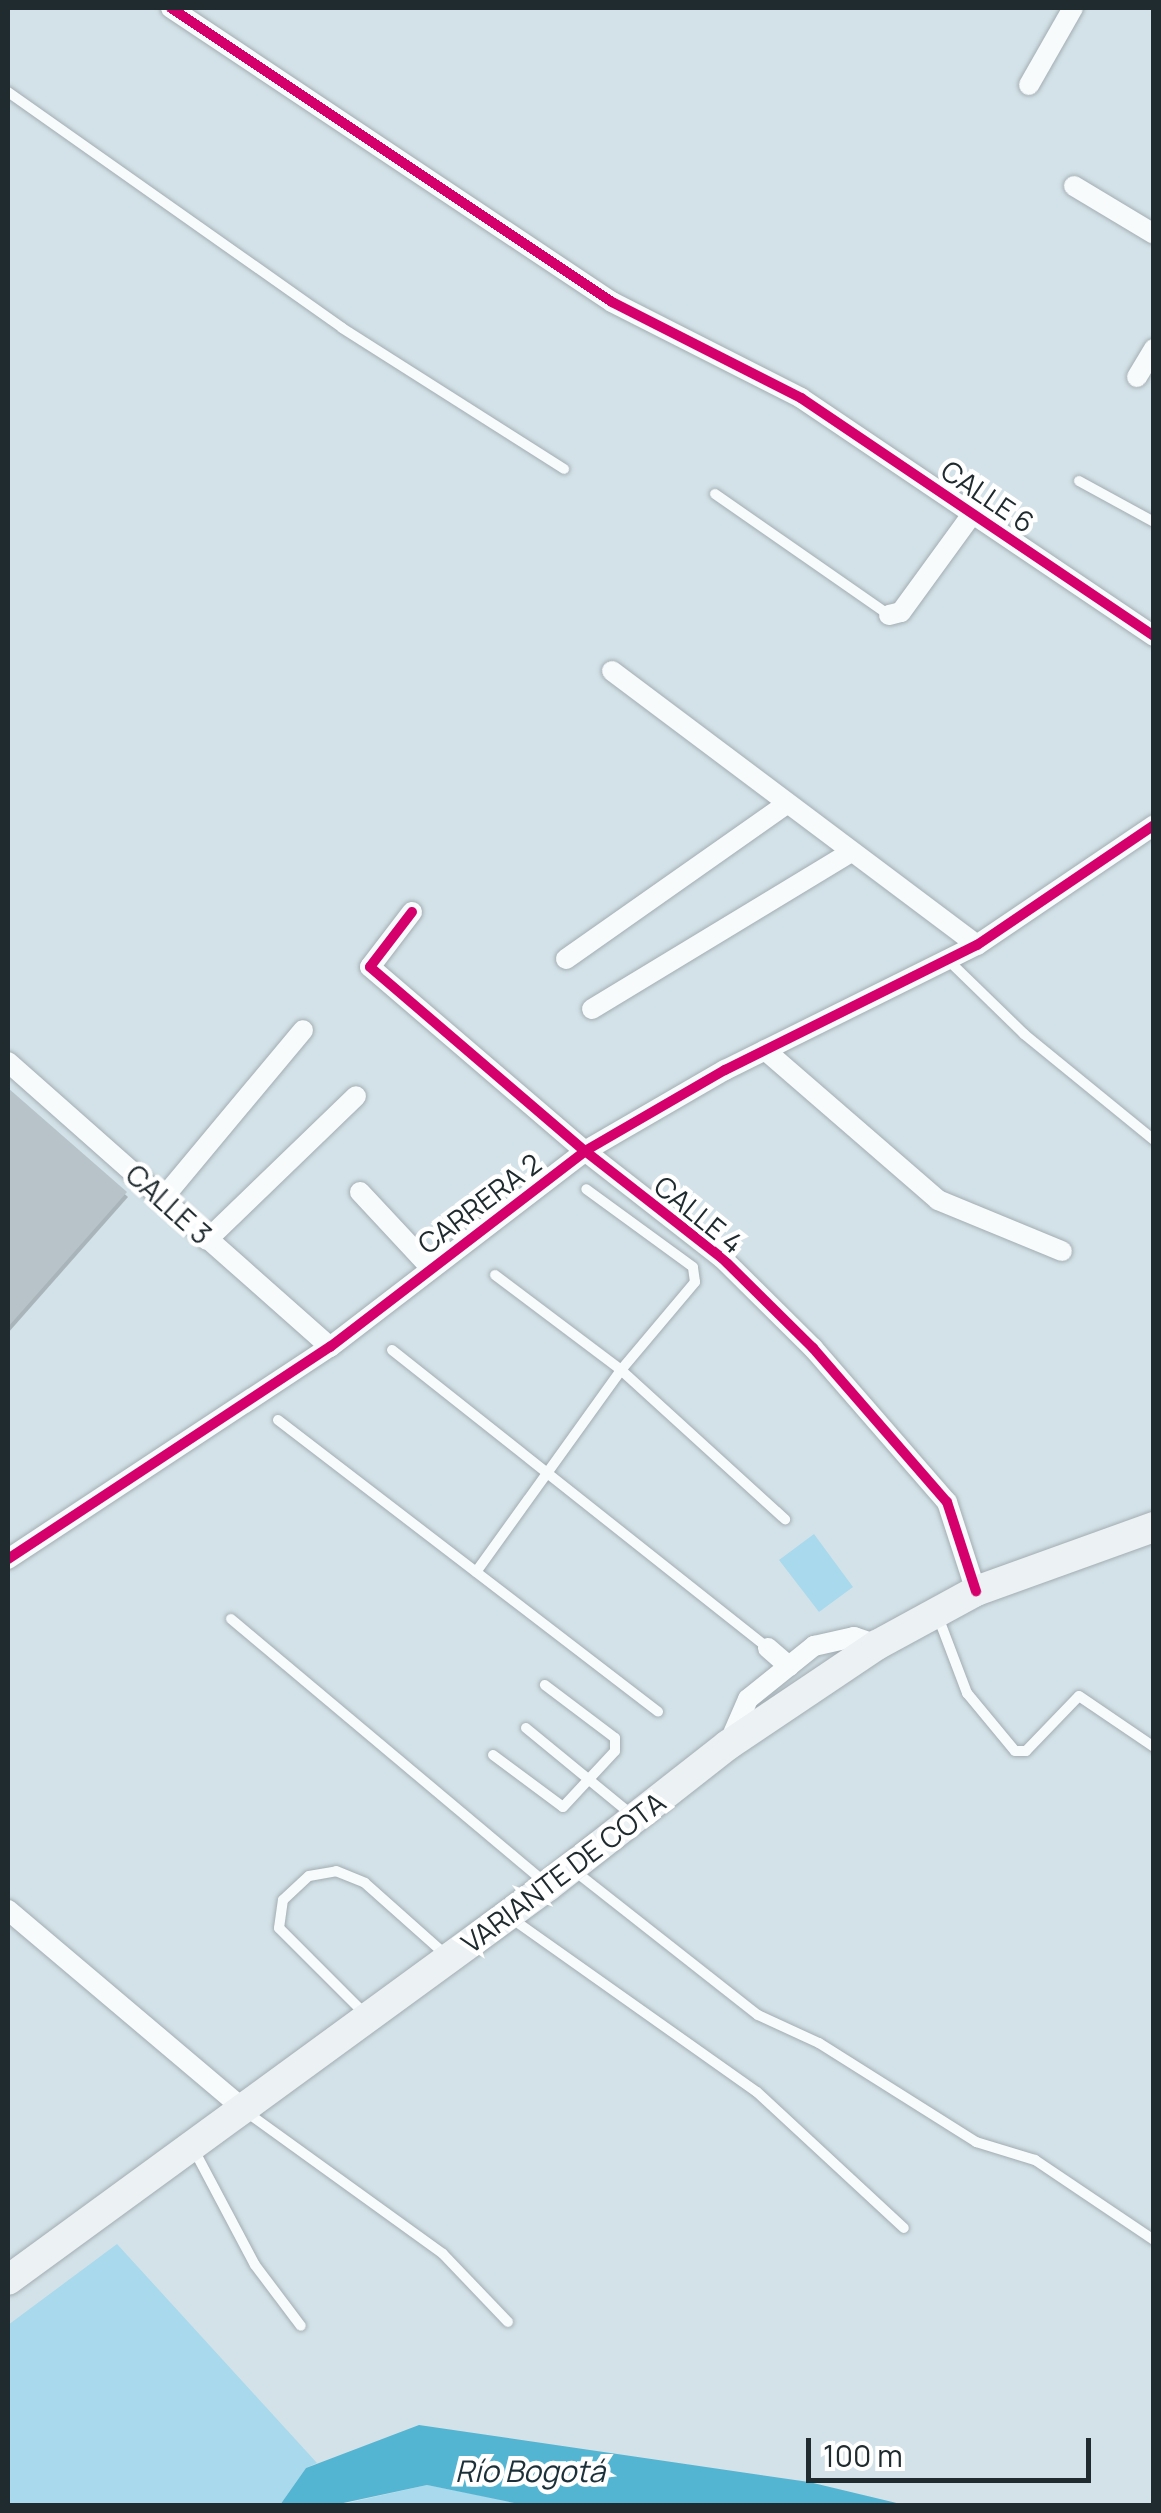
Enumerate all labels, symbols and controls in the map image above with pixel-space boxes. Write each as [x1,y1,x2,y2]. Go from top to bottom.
street label: CALLE 6 [935,453,1041,539]
street label: CARRERA 2 [411,1146,547,1260]
street label: CALLE 3 [120,1157,218,1251]
street label: CALLE 4 [648,1168,750,1260]
street label: VARIANTE DE COTA [455,1785,671,1959]
scale bar [811,2418,1096,2480]
text: 100 m [823,2435,903,2476]
water label: Río Bogotá [455,2453,605,2489]

